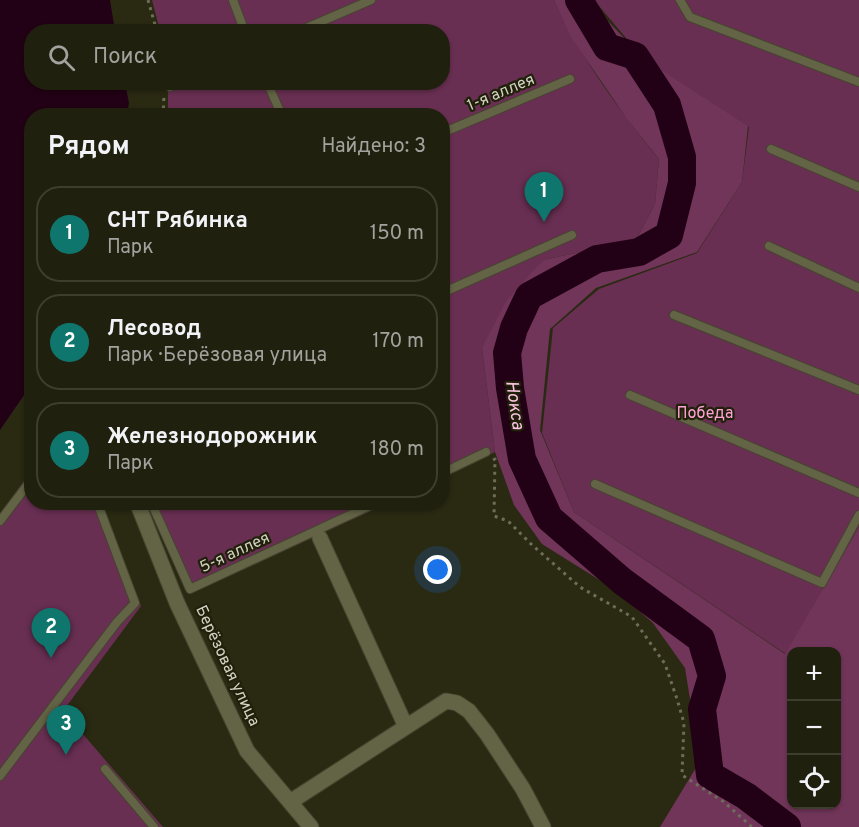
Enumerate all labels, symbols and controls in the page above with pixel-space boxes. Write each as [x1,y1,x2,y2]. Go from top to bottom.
search box [24,24,450,90]
icon: search [45,41,78,74]
text: Поиск [93,44,157,71]
street label: 1-я аллея [464,70,538,116]
text: Рядом [48,131,130,164]
text: Найдено: 3 [322,134,426,160]
pin: 1 [524,172,564,222]
text: СНТ Рябинка [107,208,248,235]
text: 1 [66,221,74,247]
text: 150 m [370,221,424,247]
text: Парк [107,235,154,261]
text: Лесовод [107,316,201,343]
text: 2 [63,329,76,355]
text: 170 m [372,329,424,355]
text: Парк · Берёзовая улица [107,343,327,369]
water label: Нокса [499,379,529,432]
park label: Победа [676,404,734,424]
text: Железнодорожник [107,424,317,451]
text: 3 [64,437,76,463]
text: 180 m [370,437,424,463]
text: Парк [107,451,154,477]
street label: 5-я аллея [197,528,273,578]
your location [423,555,452,584]
street label: Берёзовая улица [190,602,264,730]
pin: 2 [32,608,70,658]
map controls [787,647,841,809]
button: + [787,647,841,701]
button: − [787,701,841,755]
pin: 3 [46,706,86,755]
button: locate [787,755,841,809]

